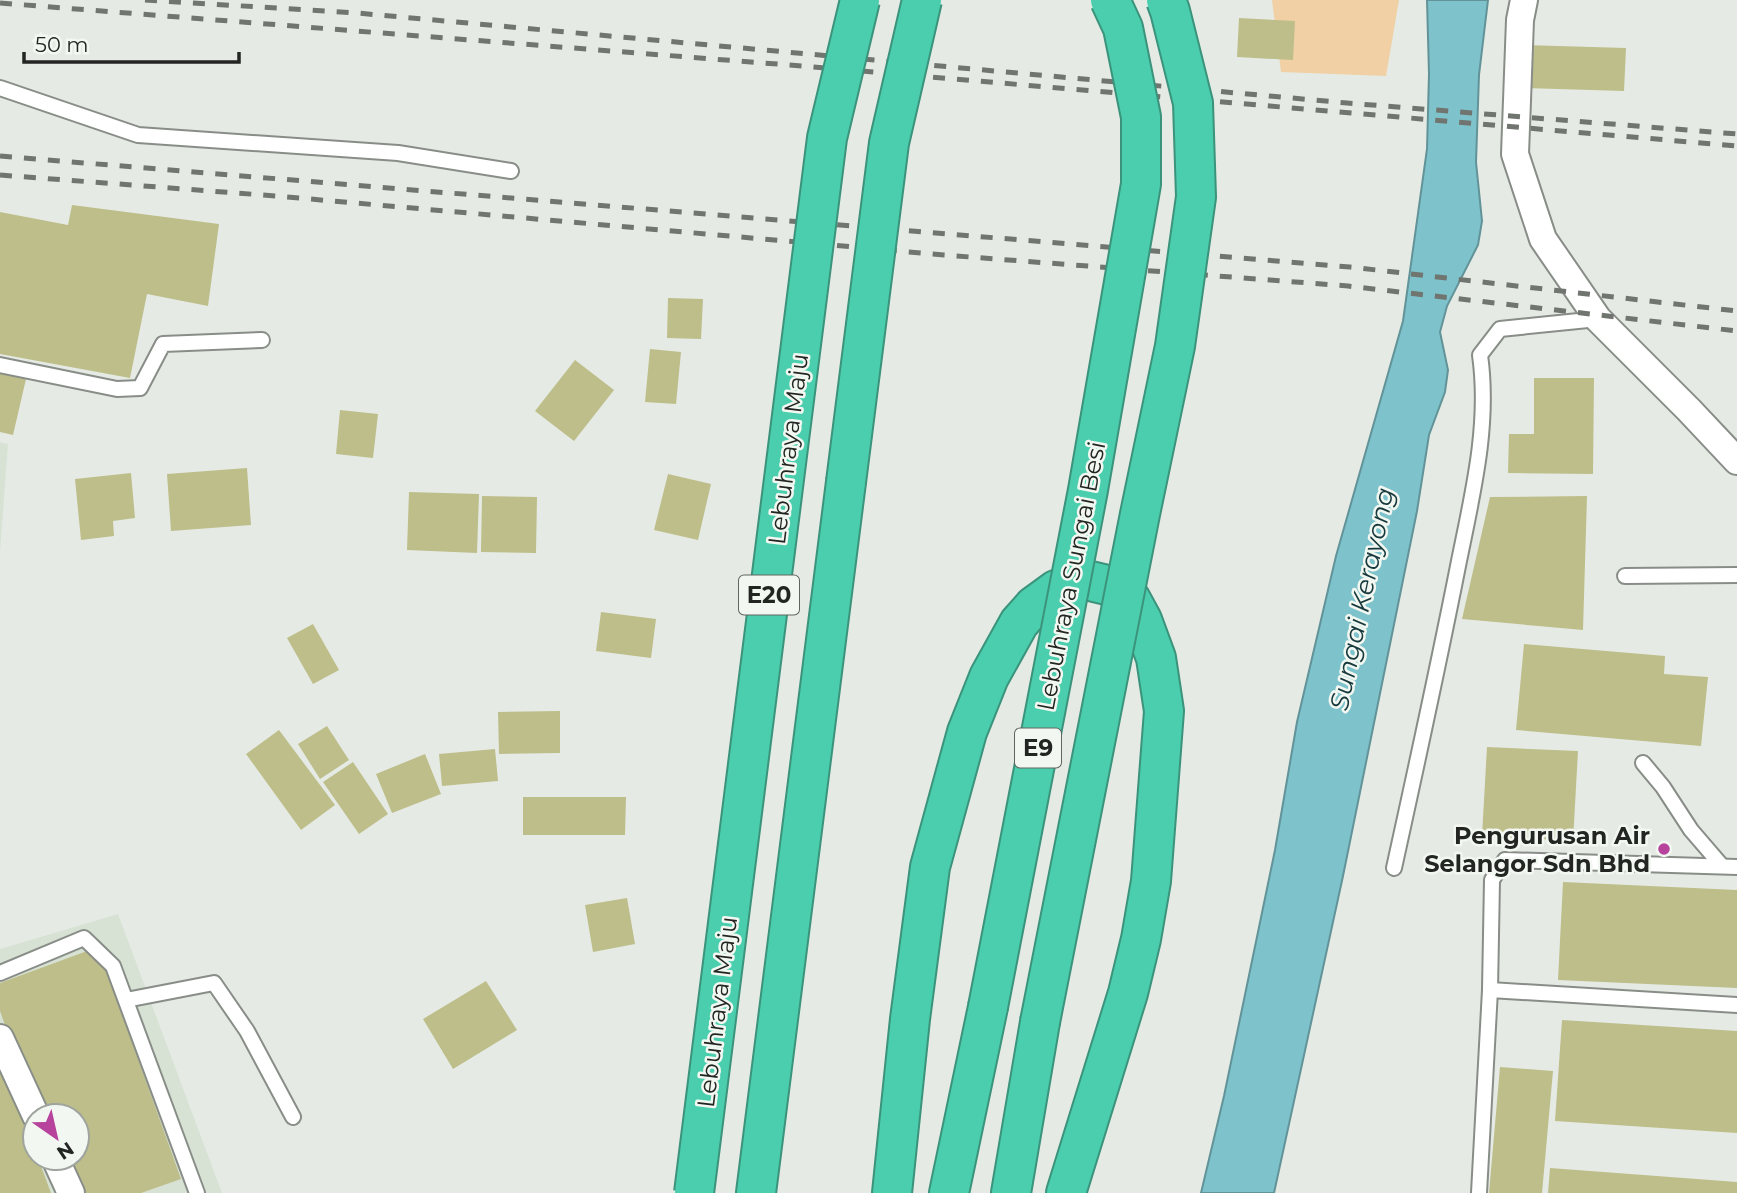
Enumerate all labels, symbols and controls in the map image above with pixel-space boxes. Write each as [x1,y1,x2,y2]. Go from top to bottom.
scale bar [24,21,240,65]
text: 50 m [35,32,89,57]
street label: Lebuhraya Maju [762,352,814,546]
street label: Lebuhraya Sungai Besi [1031,439,1111,713]
water label: Sungai Kerayong [1323,485,1401,713]
road number: E20 [739,576,799,614]
road number: E9 [1015,728,1061,768]
place label: Pengurusan Air Selangor Sdn Bhd [1424,821,1650,878]
marker: Pengurusan Air Selangor Sdn Bhd [1656,841,1672,857]
street label: Lebuhraya Maju [691,915,743,1109]
north arrow [21,1102,91,1172]
text: N [52,1137,78,1165]

